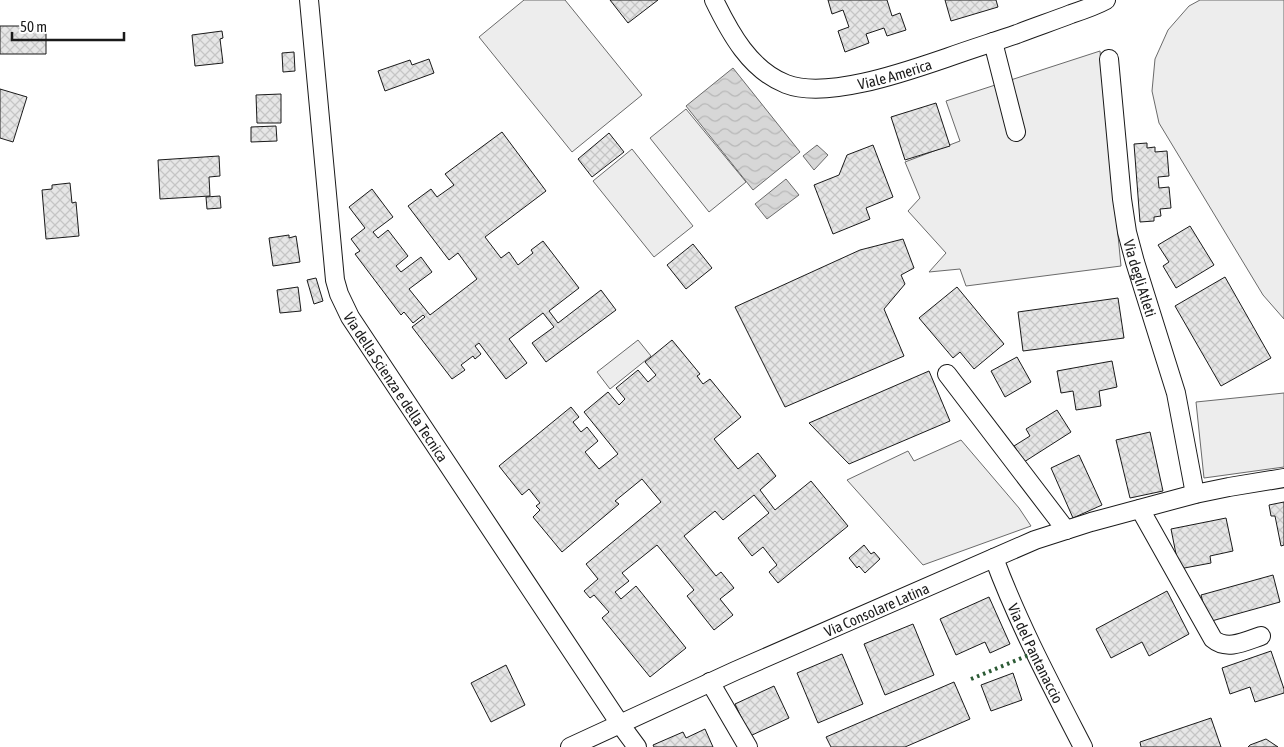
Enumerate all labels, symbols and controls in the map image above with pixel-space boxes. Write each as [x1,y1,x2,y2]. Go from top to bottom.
scale bar [12,10,125,42]
text: 50 m [20,18,47,35]
street label: Viale America [856,55,934,92]
street label: Via degli Atleti [1121,238,1160,319]
street label: Via della Scienza e della Tecnica [341,310,452,465]
street label: Via Consolare Latina [822,579,931,640]
street label: Via del Pantanaccio [1005,601,1067,706]

